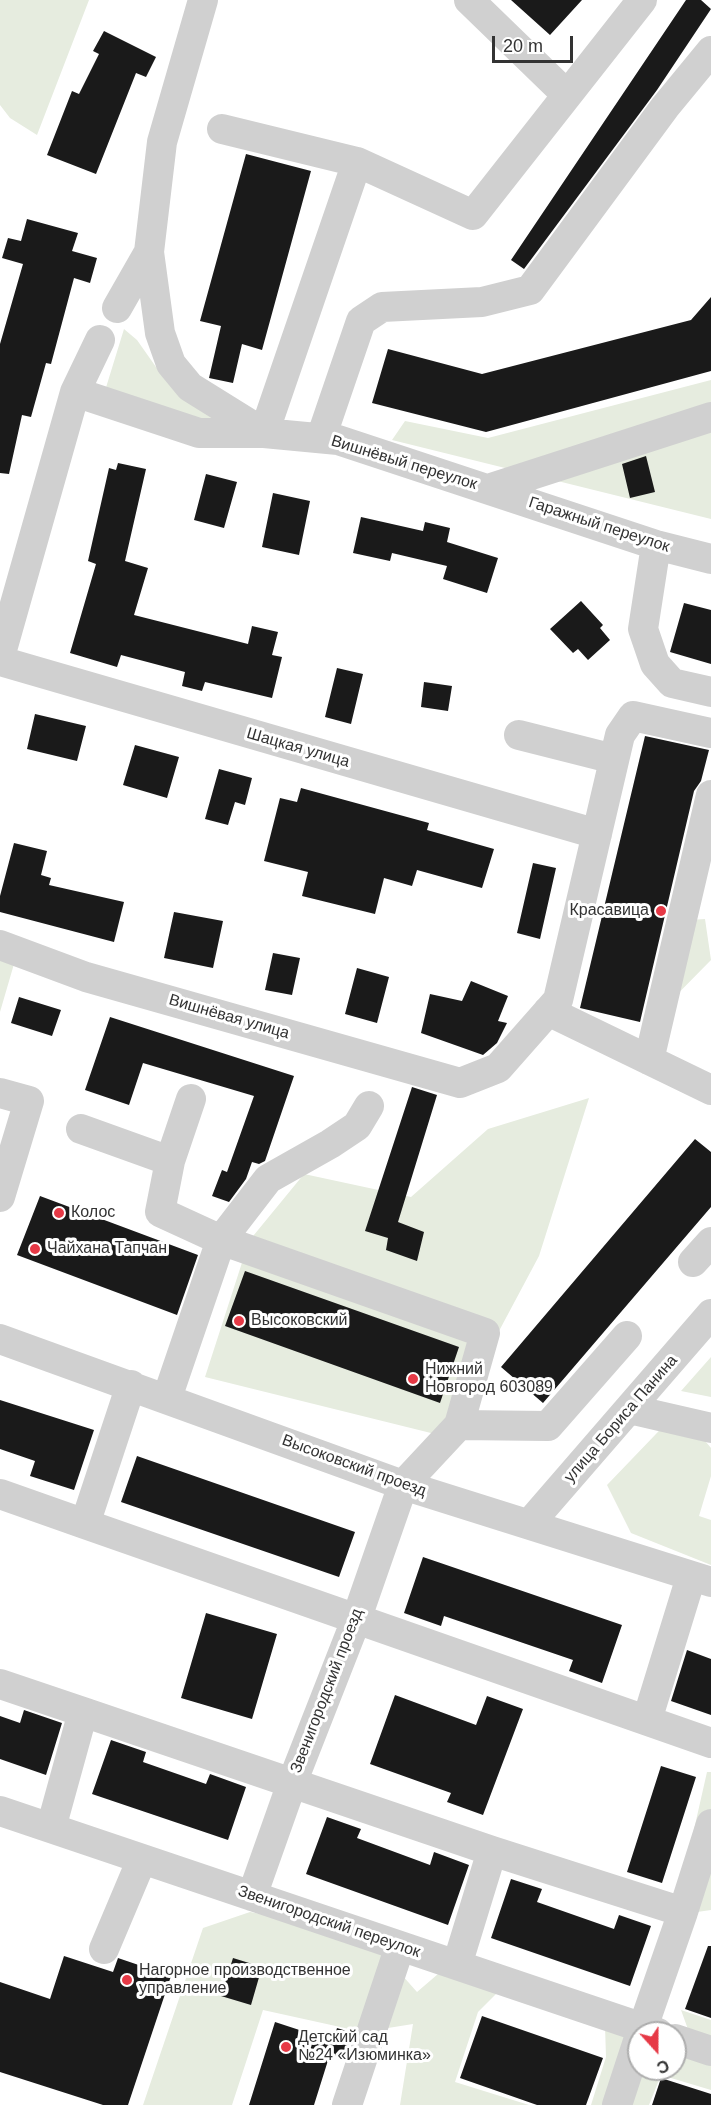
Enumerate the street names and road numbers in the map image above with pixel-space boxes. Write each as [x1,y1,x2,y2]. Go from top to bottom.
street label: Вишнёвый переулок [329,432,479,494]
street label: Гаражный переулок [526,493,672,557]
street label: Шацкая улица [244,724,352,772]
street label: Вишнёвая улица [167,991,291,1043]
street label: улица Бориса Панина [560,1351,682,1487]
street label: Высоковский проезд [279,1431,429,1501]
street label: Звенигородский проезд [287,1606,367,1776]
street label: Звенигородский переулок [235,1882,423,1962]

